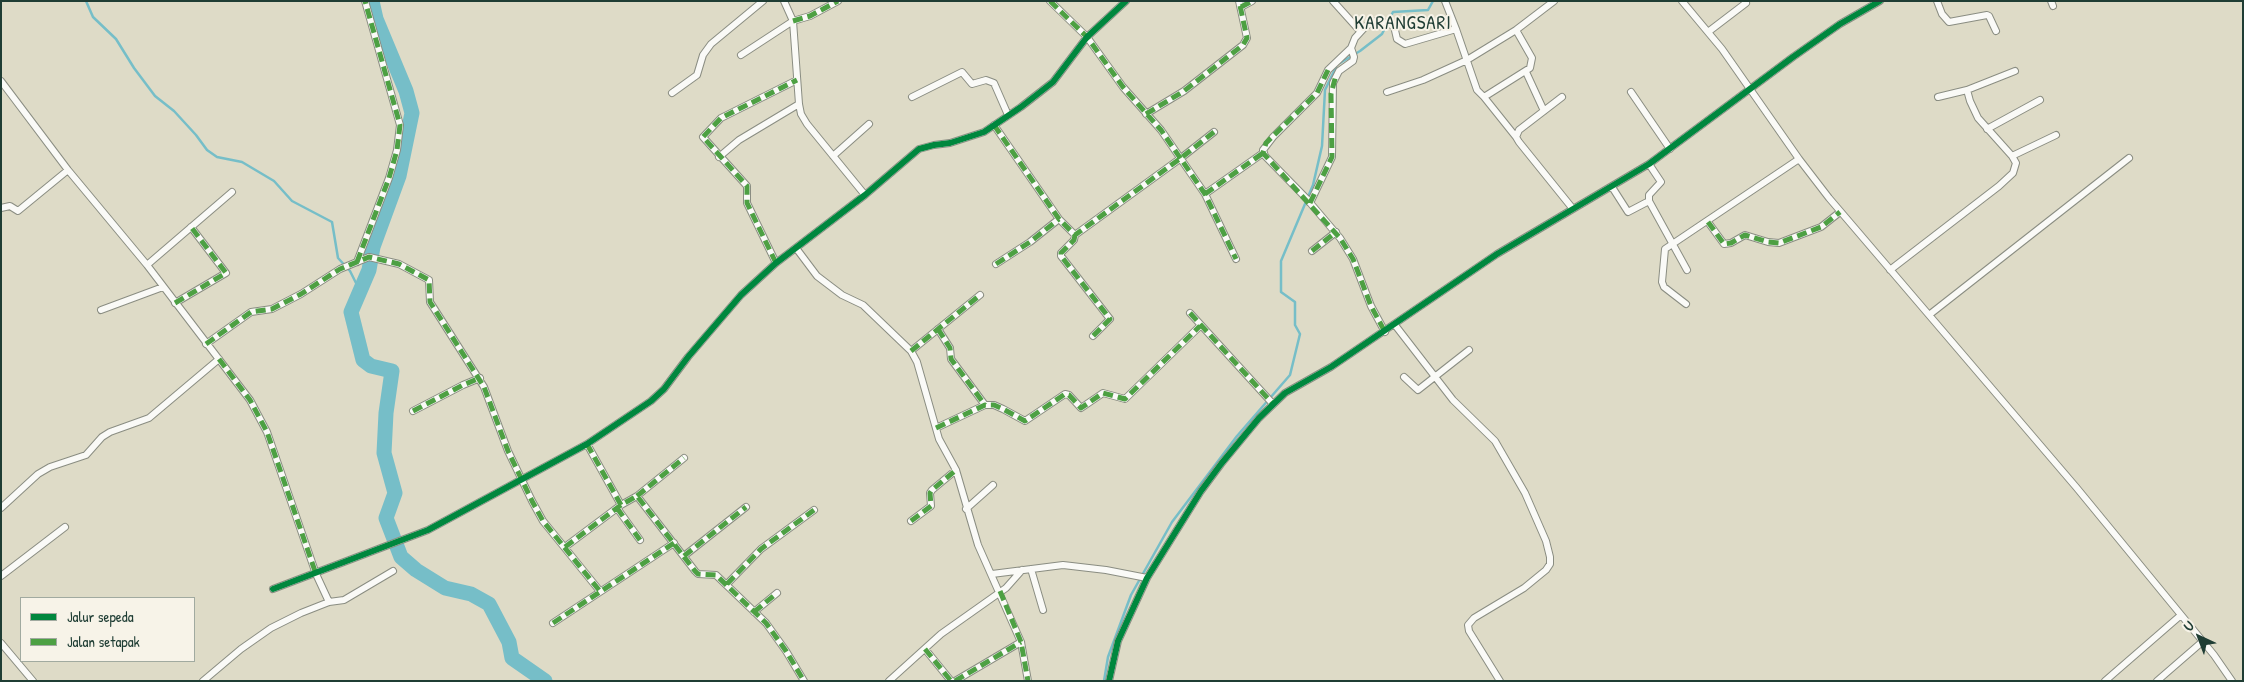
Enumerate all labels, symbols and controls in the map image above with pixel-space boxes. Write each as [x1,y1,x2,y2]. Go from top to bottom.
district label: KARANGSARI [1353,13,1453,35]
legend [20,597,195,662]
text: Jalur sepeda [67,606,134,627]
north arrow [2174,612,2224,662]
text: U [2179,616,2198,635]
text: Jalan setapak [67,631,140,652]

